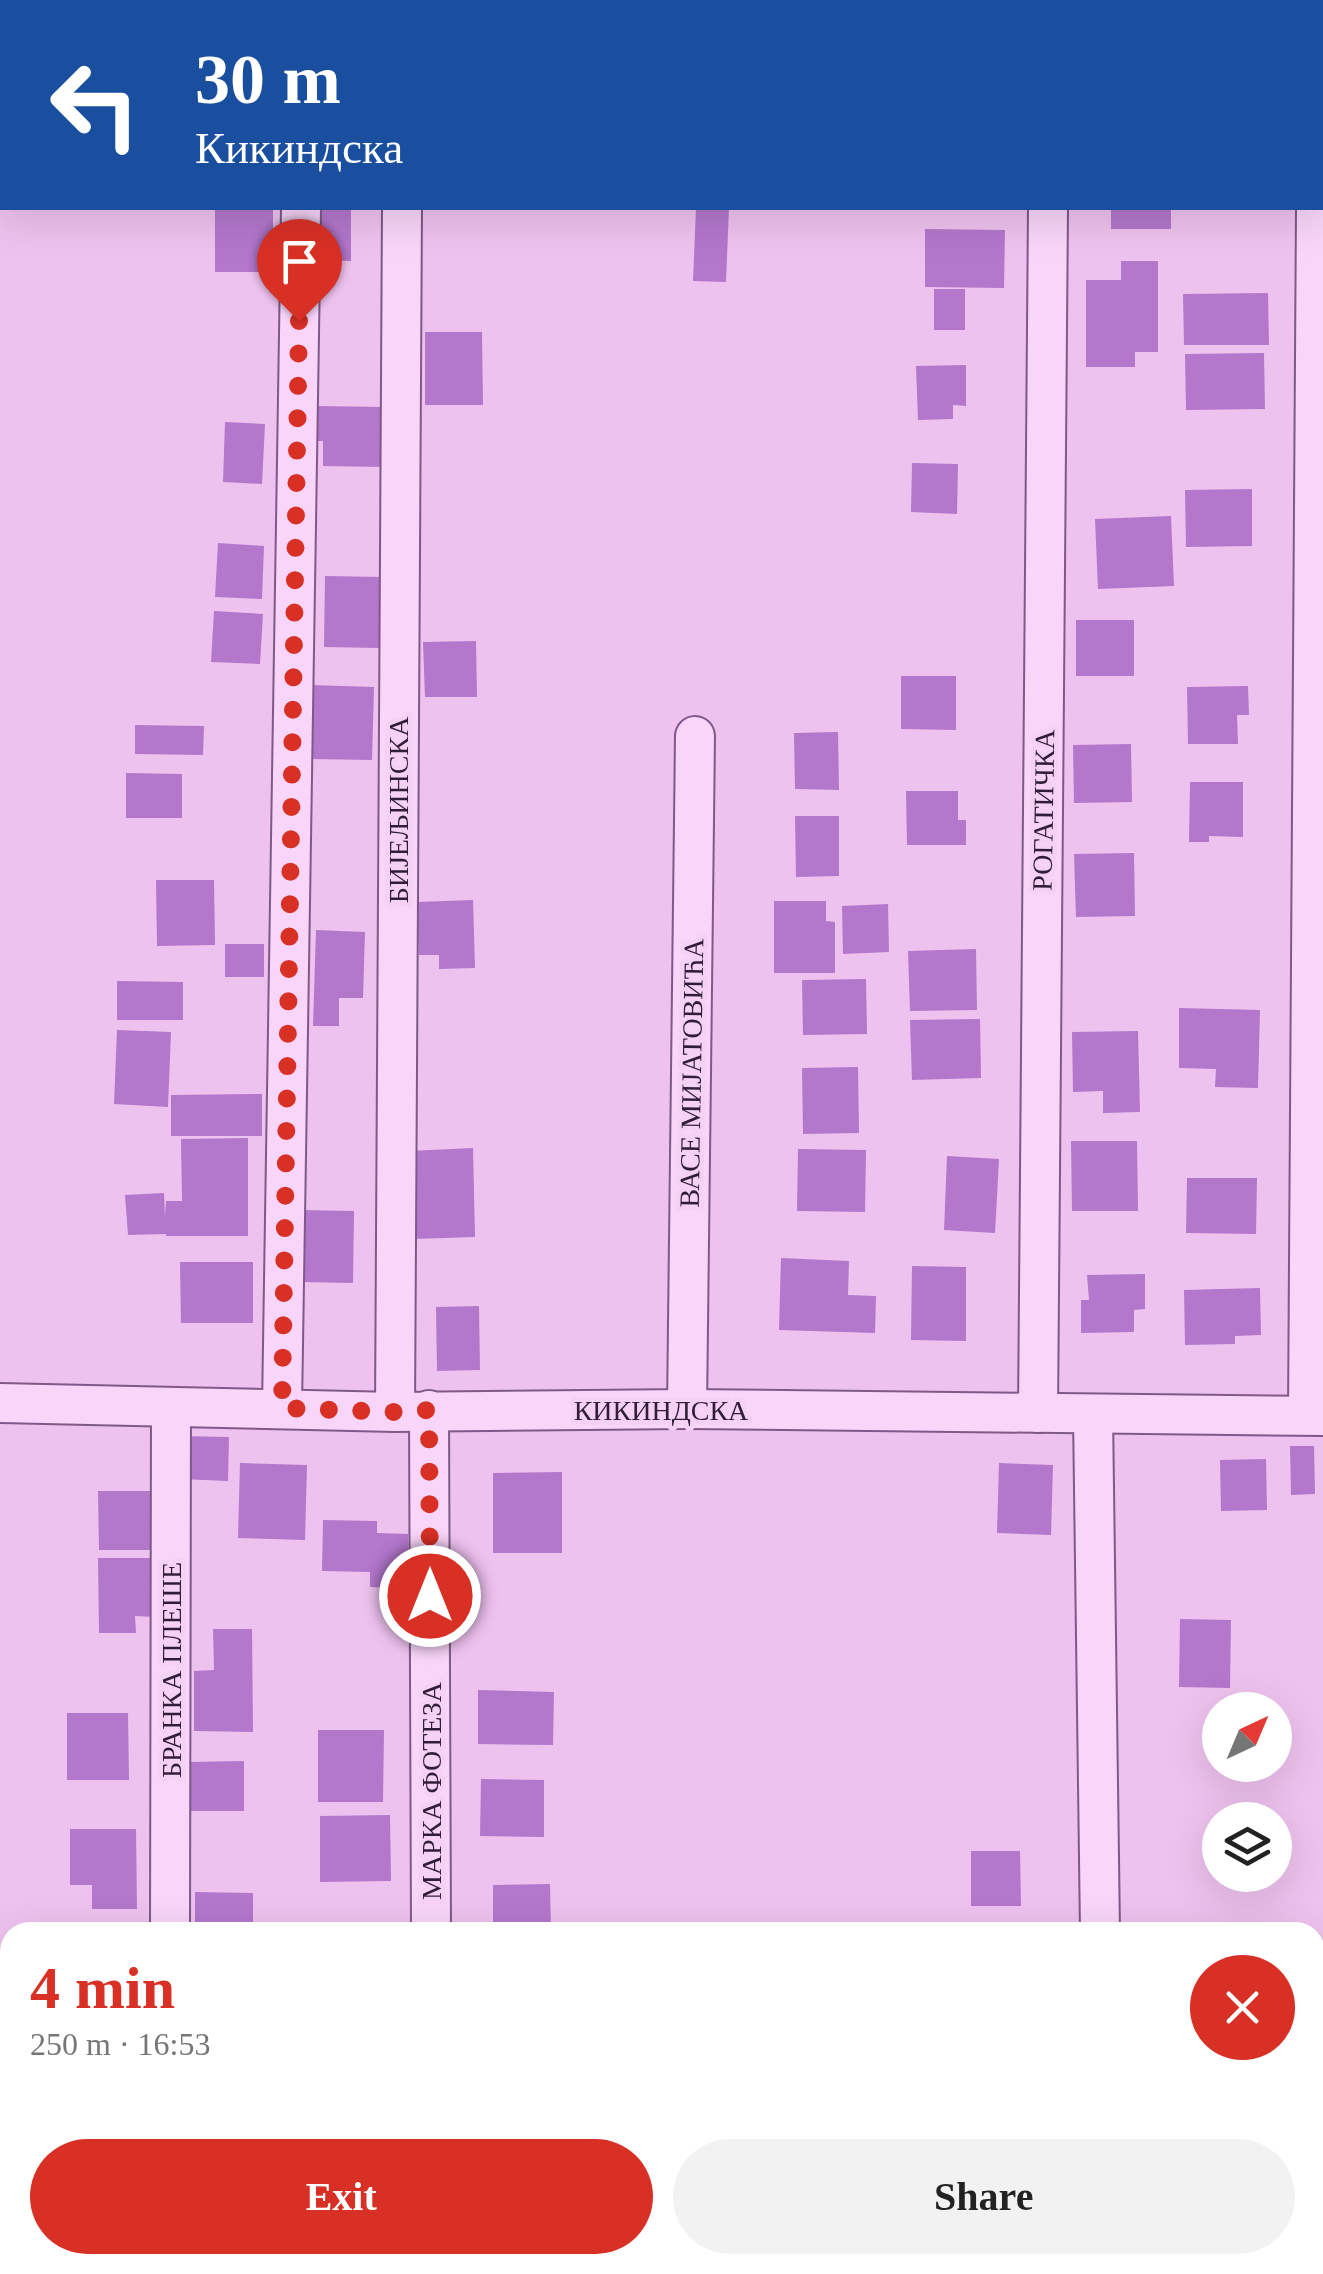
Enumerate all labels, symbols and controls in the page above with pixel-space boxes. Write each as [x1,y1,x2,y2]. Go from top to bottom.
icon: left [30,40,160,170]
text: 30 m [195,41,341,118]
text: Кикиндска [195,123,403,173]
pin [257,219,342,322]
icon: arrive [272,234,327,289]
street label: БИЈЕЉИНСКА [383,716,414,903]
street label: РОГАТИЧКА [1027,728,1060,891]
street label: ВАСЕ МИЈАТОВИЋА [674,937,709,1208]
street label: КИКИНДСКА [574,1395,749,1426]
position arrow [378,1544,482,1648]
street label: БРАНКА ПЛЕШЕ [156,1562,187,1778]
street label: МАРКА ФОТЕЗА [416,1681,447,1900]
north arrow [1202,1692,1292,1782]
map controls [1202,1692,1292,1892]
button: layers [1202,1802,1292,1892]
text: 4 min [30,1955,175,2021]
button: close [1190,1955,1295,2060]
text: 250 m · 16:53 [30,2026,210,2062]
button: Exit [30,2139,653,2254]
button: Share [673,2139,1295,2254]

